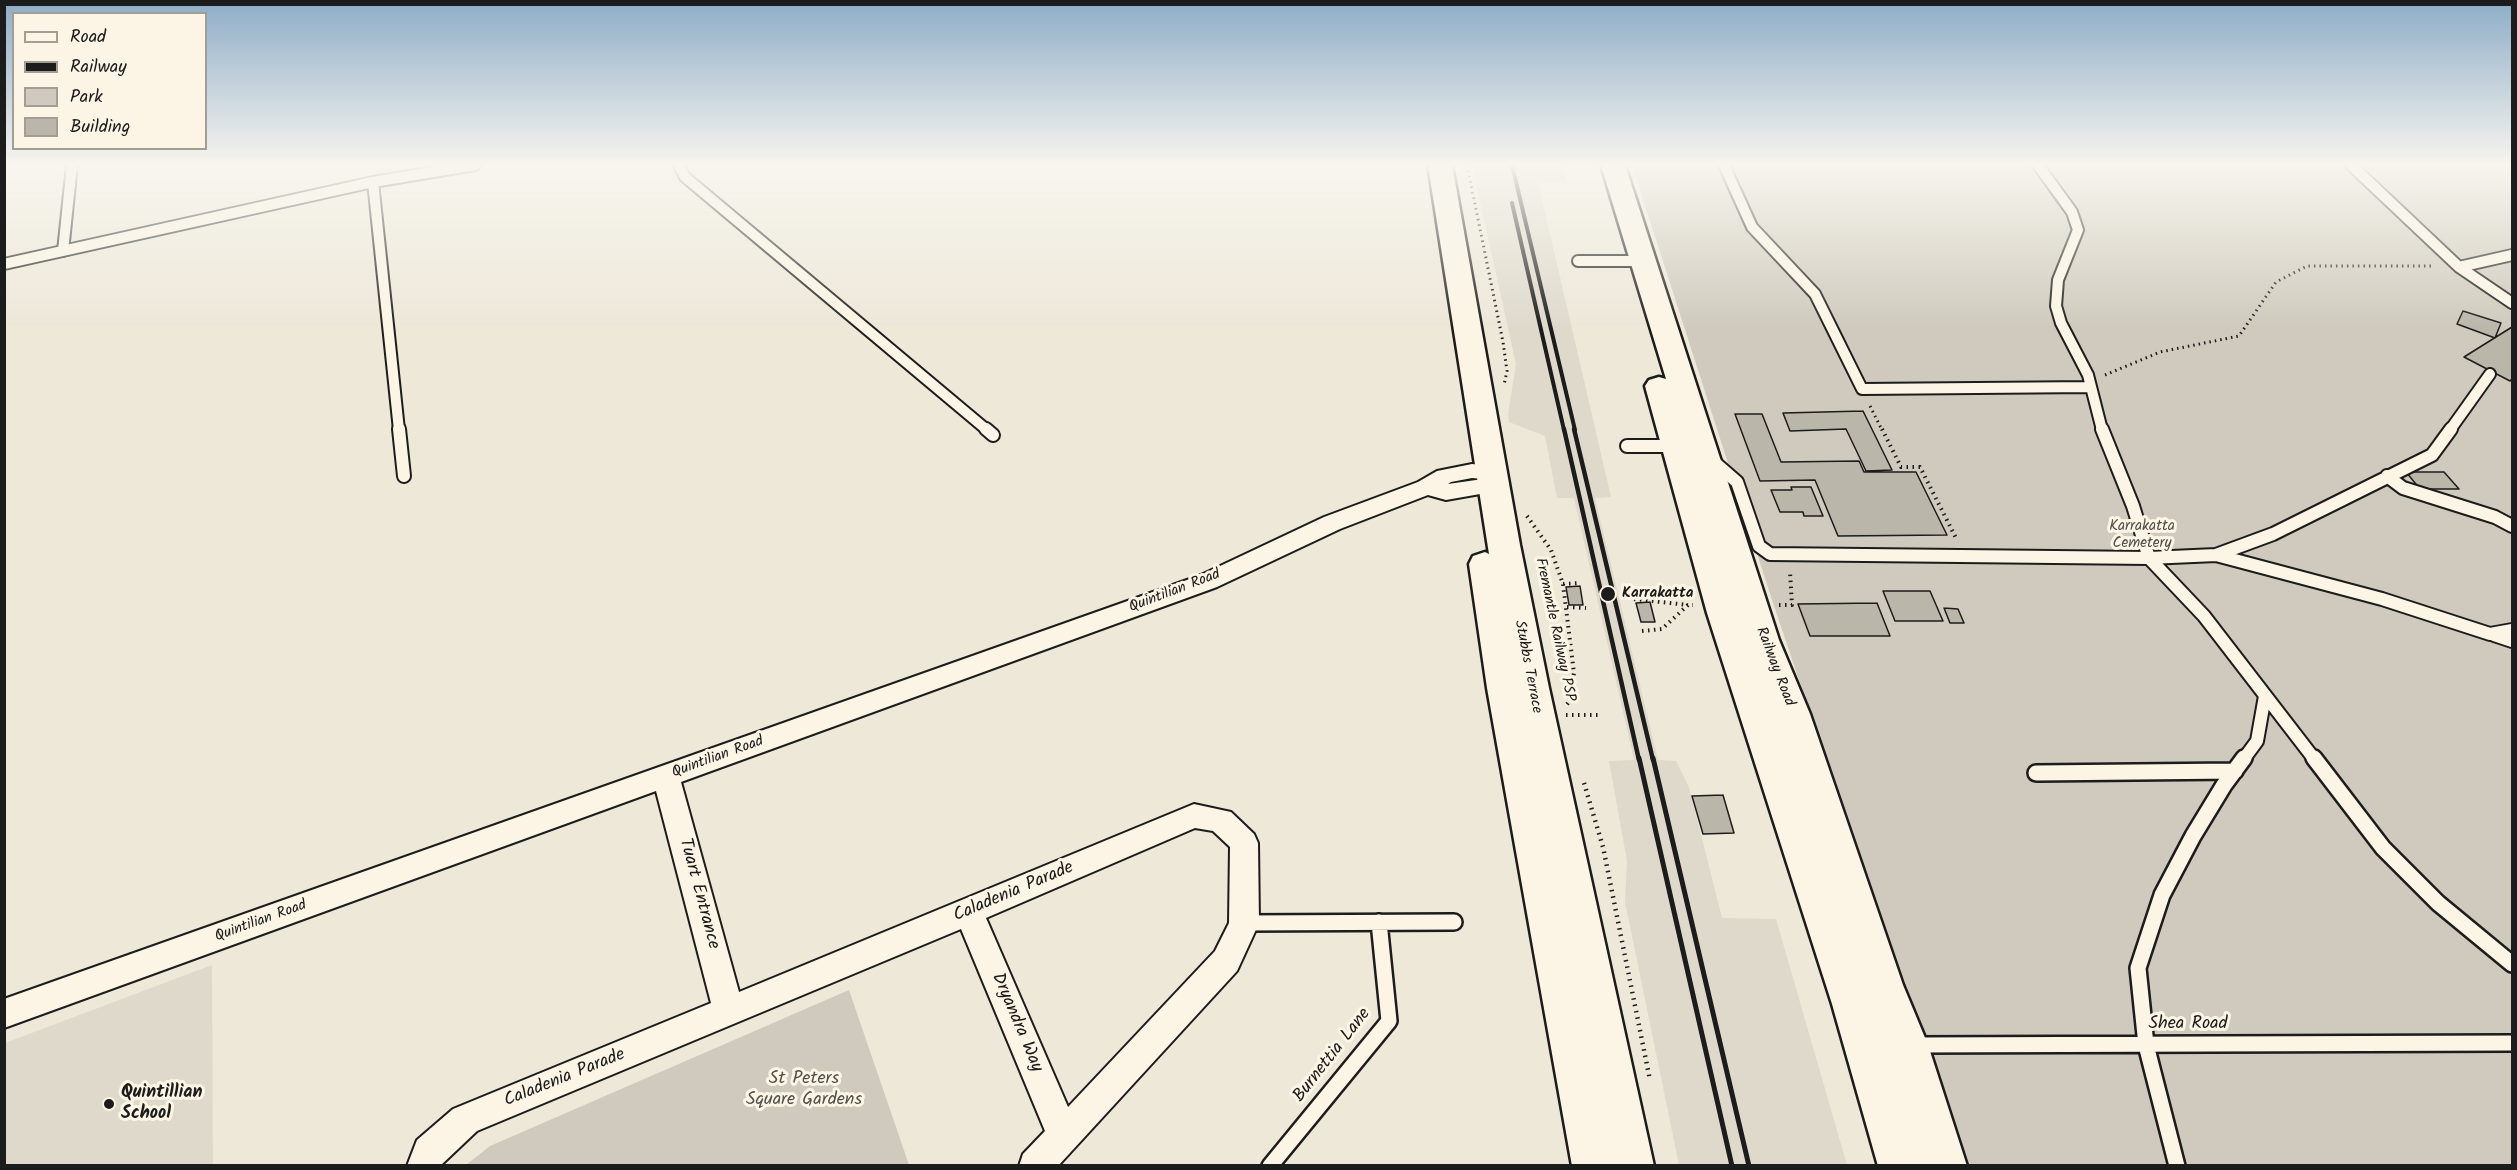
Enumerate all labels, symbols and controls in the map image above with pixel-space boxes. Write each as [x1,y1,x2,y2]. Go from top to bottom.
legend [12,12,207,150]
text: Road [70,23,106,52]
text: Railway [70,53,127,82]
text: Park [70,83,103,112]
text: Building [70,113,130,142]
park label: Karrakatta Cemetery [2109,518,2175,553]
street label: Fremantle Railway PSP [1530,557,1578,703]
street label: Quintilian Road [1127,566,1223,618]
marker: Karrakatta [1599,585,1617,603]
place label: Karrakatta [1622,585,1693,603]
street label: Stubbs Terrace [1509,619,1545,715]
street label: Railway Road [1751,625,1797,709]
street label: Quintilian Road [670,733,766,783]
street label: Tuart Entrance [673,836,723,952]
street label: Caladenia Parade [951,858,1077,928]
street label: Quintilian Road [213,897,309,947]
street label: Dryandra Way [985,970,1047,1076]
street label: Burnettia Lane [1290,1005,1376,1107]
street label: Shea Road [2148,1014,2228,1036]
street label: Caladenia Parade [501,1045,629,1113]
park label: St Peters Square Gardens [746,1069,862,1112]
place label: Quintillian School [121,1083,202,1126]
marker: Quintillian School [102,1097,116,1111]

